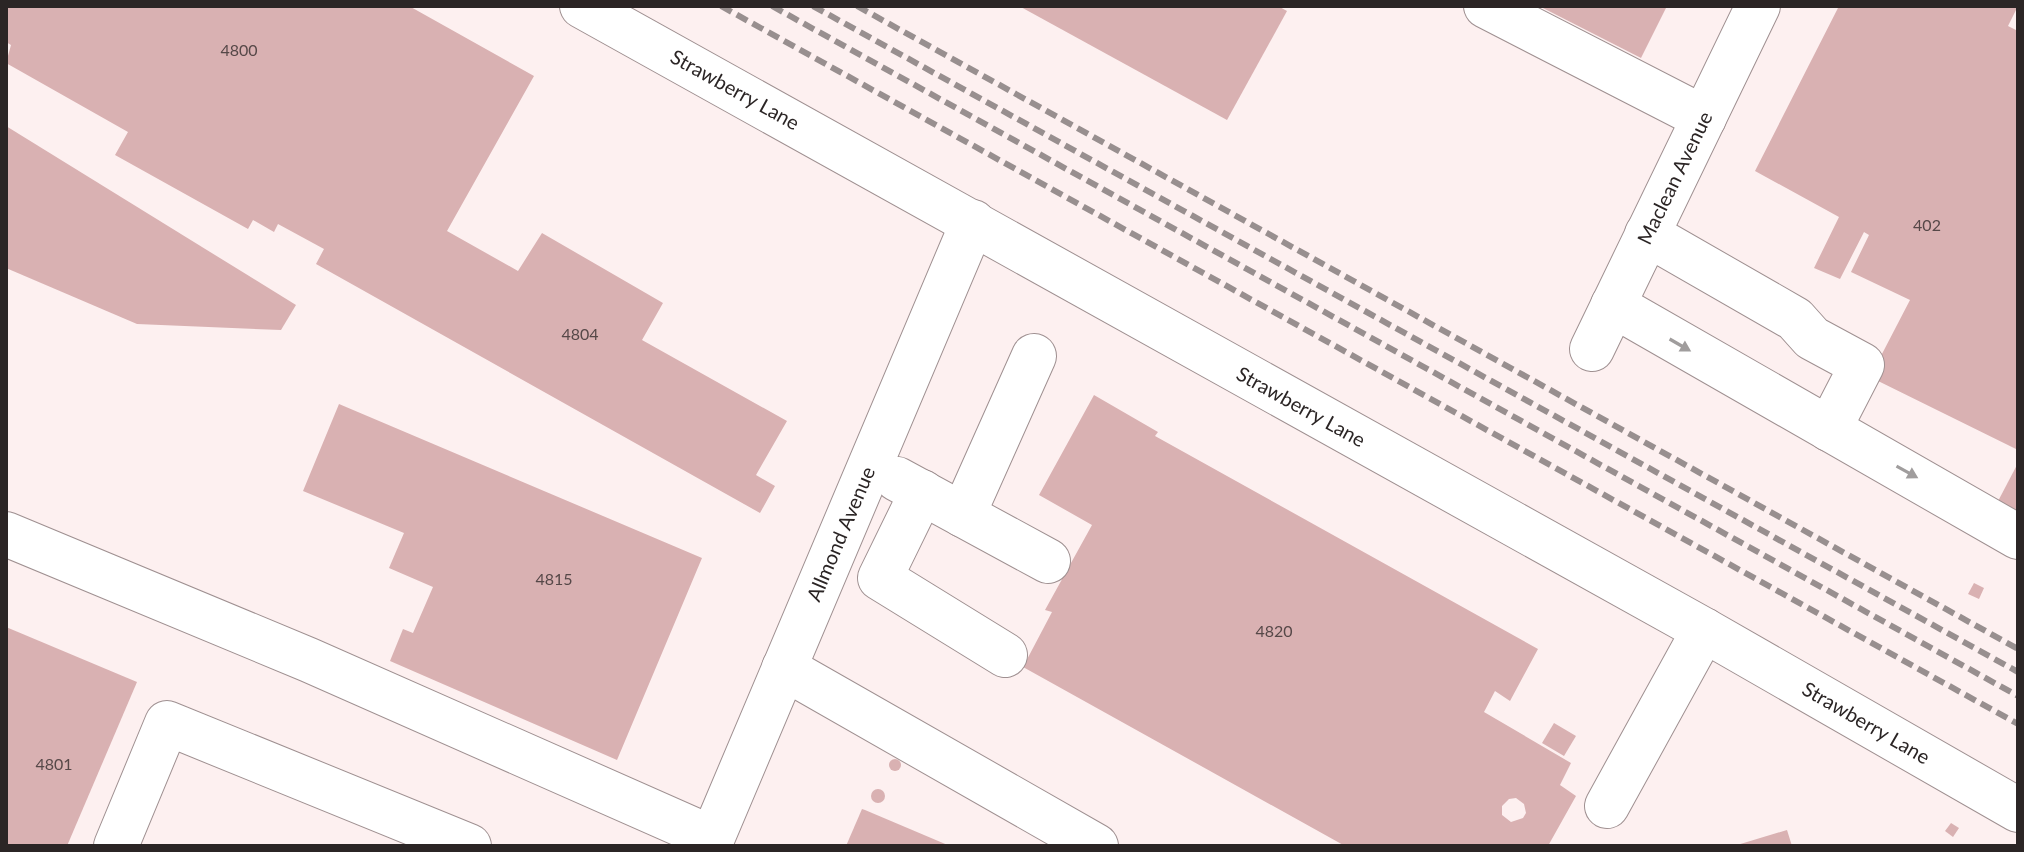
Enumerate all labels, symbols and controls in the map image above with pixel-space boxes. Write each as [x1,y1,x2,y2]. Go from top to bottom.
house number: 4800 [220,40,258,59]
street label: Strawberry Lane [667,44,804,134]
street label: Maclean Avenue [1632,107,1717,248]
house number: 402 [1913,215,1941,234]
house number: 4804 [561,324,599,343]
one-way arrow [1669,338,1692,352]
street label: Strawberry Lane [1233,361,1370,451]
street label: Allmond Avenue [801,463,879,604]
one-way arrow [1896,465,1918,479]
house number: 4815 [535,569,573,588]
house number: 4820 [1255,621,1293,640]
street label: Strawberry Lane [1798,676,1935,768]
house number: 4801 [35,754,73,773]

